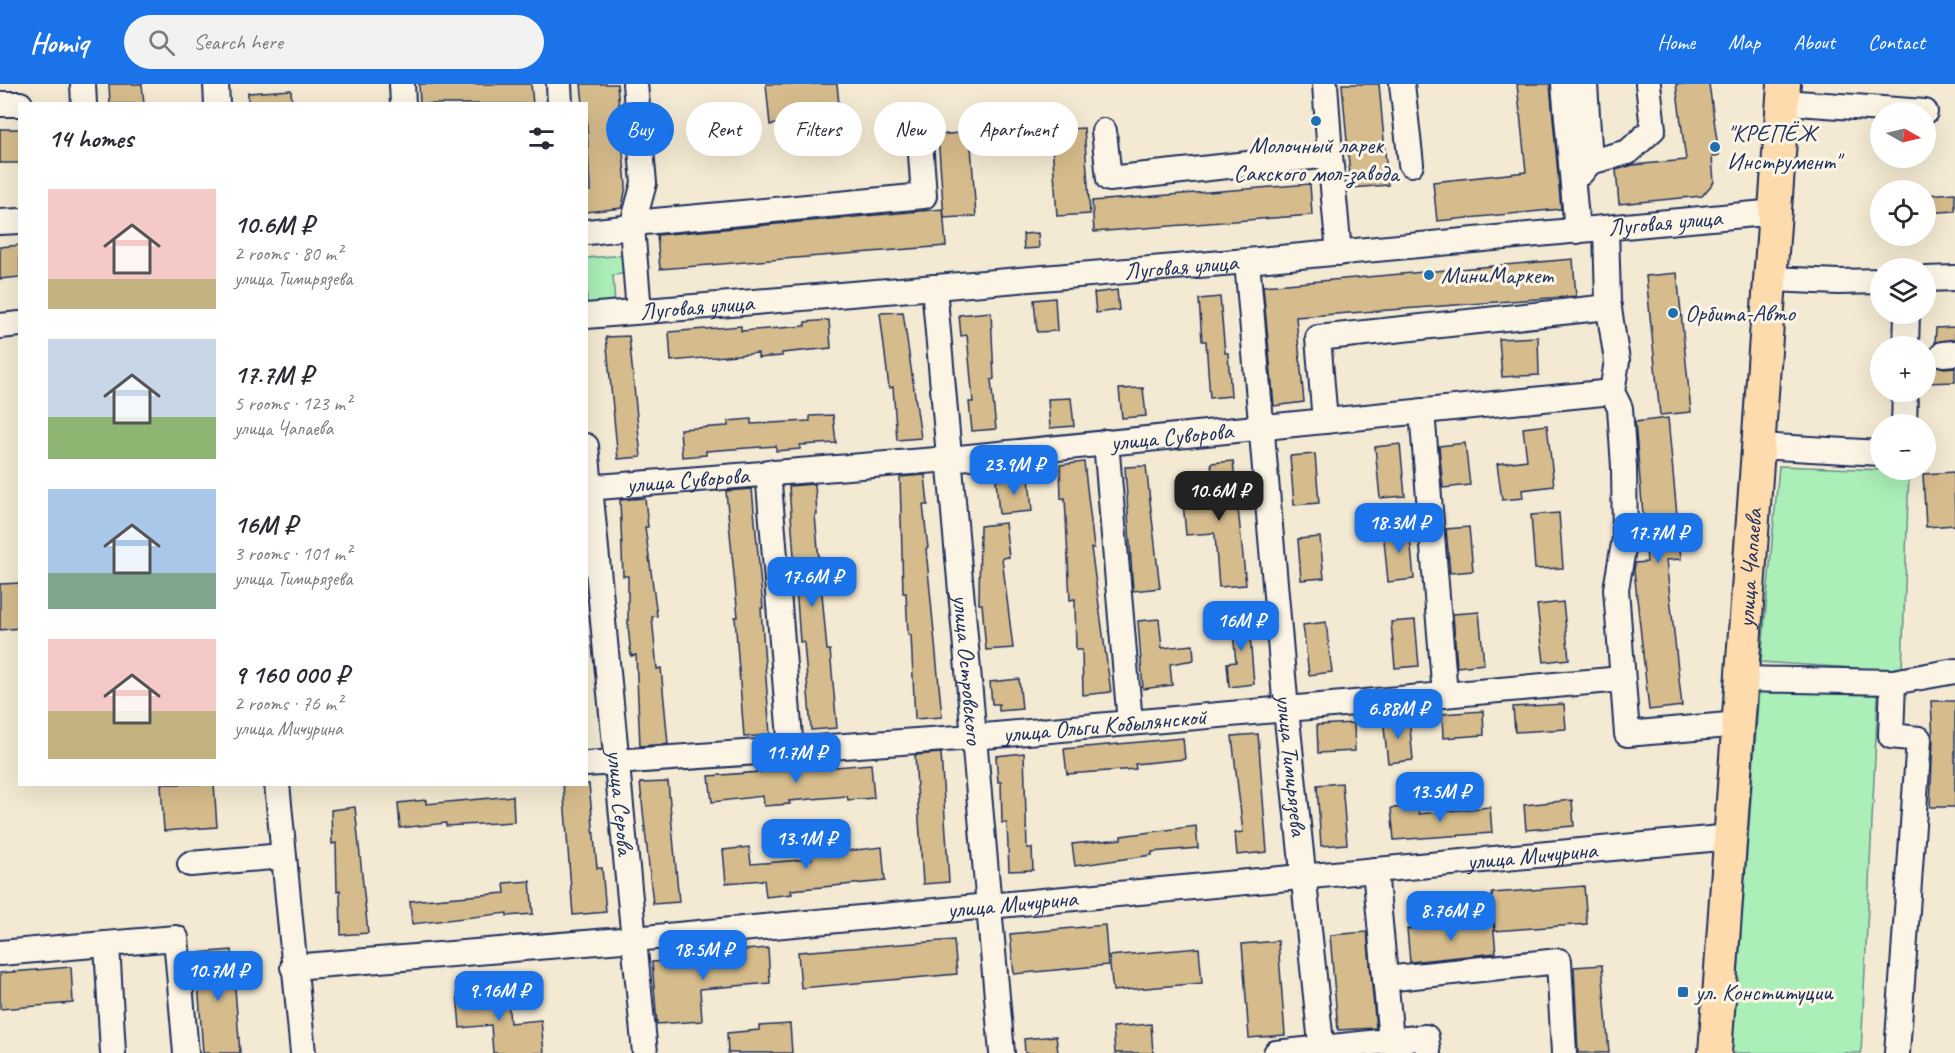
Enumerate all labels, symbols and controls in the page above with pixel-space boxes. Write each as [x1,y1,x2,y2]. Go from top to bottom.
search box [124,15,544,69]
text: Homiq [30,25,88,60]
icon: search [145,26,178,59]
text: Search here [193,28,283,56]
text: Home [1657,29,1695,55]
text: Map [1728,29,1760,55]
text: About [1793,29,1835,55]
text: Contact [1868,29,1925,55]
chip: Buy [606,102,674,156]
chip: Rent [686,102,762,156]
chip: Filters [774,102,862,156]
chip: New [874,102,946,156]
chip: Apartment [958,102,1078,156]
north arrow [1870,102,1936,168]
map controls [1870,102,1936,480]
marker: Молочный ларек Сакского мол-завода [1309,114,1323,128]
place label: "КРЕПЁЖ Инструмент" [1727,118,1845,176]
text: 14 homes [48,122,133,155]
icon: filters [525,122,558,155]
place label: Молочный ларек Сакского мол-завода [1233,130,1401,189]
marker: "КРЕПЁЖ Инструмент" [1708,140,1722,154]
button: locate [1870,180,1936,246]
street label: Луговая улица [1607,202,1725,242]
text: 10.6M ₽ [234,208,313,241]
icon: home [96,213,168,285]
text: 2 rooms · 80 m² [234,241,342,266]
street label: Луговая улица [1123,247,1241,286]
button: layers [1870,258,1936,324]
place label: МиниМаркет [1441,260,1554,290]
text: улица Тимирязева [234,266,352,291]
marker: МиниМаркет [1422,268,1436,282]
street label: Луговая улица [638,287,756,326]
place label: Орбита-Авто [1685,298,1796,328]
marker: Орбита-Авто [1666,306,1680,320]
button: + [1870,336,1936,402]
text: 17.7M ₽ [234,358,313,391]
icon: home [96,363,168,435]
text: 5 rooms · 123 m² [234,391,351,416]
button: − [1870,414,1936,480]
street label: улица Суворова [1107,415,1236,458]
text: улица Чапаева [234,416,333,441]
pin: 23.9M ₽ [959,445,1069,496]
text: 23.9M ₽ [984,452,1044,477]
street label: улица Суворова [623,460,751,500]
pin: 10.6M ₽ [1164,471,1274,522]
text: 10.6M ₽ [1188,478,1250,503]
pin: 18.3M ₽ [1344,503,1454,554]
street label: улица Чапаева [1730,506,1769,631]
text: 16M ₽ [234,508,297,541]
text: 18.3M ₽ [1369,510,1429,535]
icon: home [96,513,168,585]
pin: 17.7M ₽ [1603,513,1713,564]
text: 17.7M ₽ [1628,520,1688,545]
text: 3 rooms · 101 m² [234,541,351,566]
pin: 17.6M ₽ [757,557,867,608]
text: 17.6M ₽ [781,564,843,589]
text: улица Тимирязева [234,566,352,591]
street label: улица Островского [946,591,990,747]
pin: 16M ₽ [1199,601,1283,652]
text: 16M ₽ [1217,608,1265,633]
text: 9 160 000 ₽ [234,658,348,691]
icon: home [96,663,168,735]
pin: 6.88M ₽ [1343,689,1453,740]
text: 2 rooms · 76 m² [234,691,342,716]
street label: улица Тимирязева [1270,691,1314,839]
text: 6.88M ₽ [1367,696,1429,721]
street label: улица Ольги Кобылянской [999,701,1210,749]
text: улица Мичурина [234,716,343,741]
pin: 11.7M ₽ [741,733,851,784]
text: 11.7M ₽ [766,740,826,765]
street label: улица Серова [600,746,641,859]
pin: 13.5M ₽ [1385,772,1495,823]
text: 13.5M ₽ [1410,779,1470,804]
pin: 13.1M ₽ [751,819,861,870]
text: 13.1M ₽ [776,826,836,851]
street label: улица Мичурина [1464,834,1600,877]
street label: улица Мичурина [944,883,1080,925]
pin: 8.76M ₽ [1396,891,1506,942]
text: 8.76M ₽ [1420,898,1482,923]
pin: 18.5M ₽ [648,930,758,981]
text: 18.5M ₽ [673,937,733,962]
pin: 10.7M ₽ [163,951,273,1002]
text: 10.7M ₽ [188,958,248,983]
pin: 9.16M ₽ [444,971,554,1022]
place label: ул. Конституции [1693,977,1834,1007]
text: 9.16M ₽ [469,978,529,1003]
marker: ул. Конституции [1676,985,1690,999]

